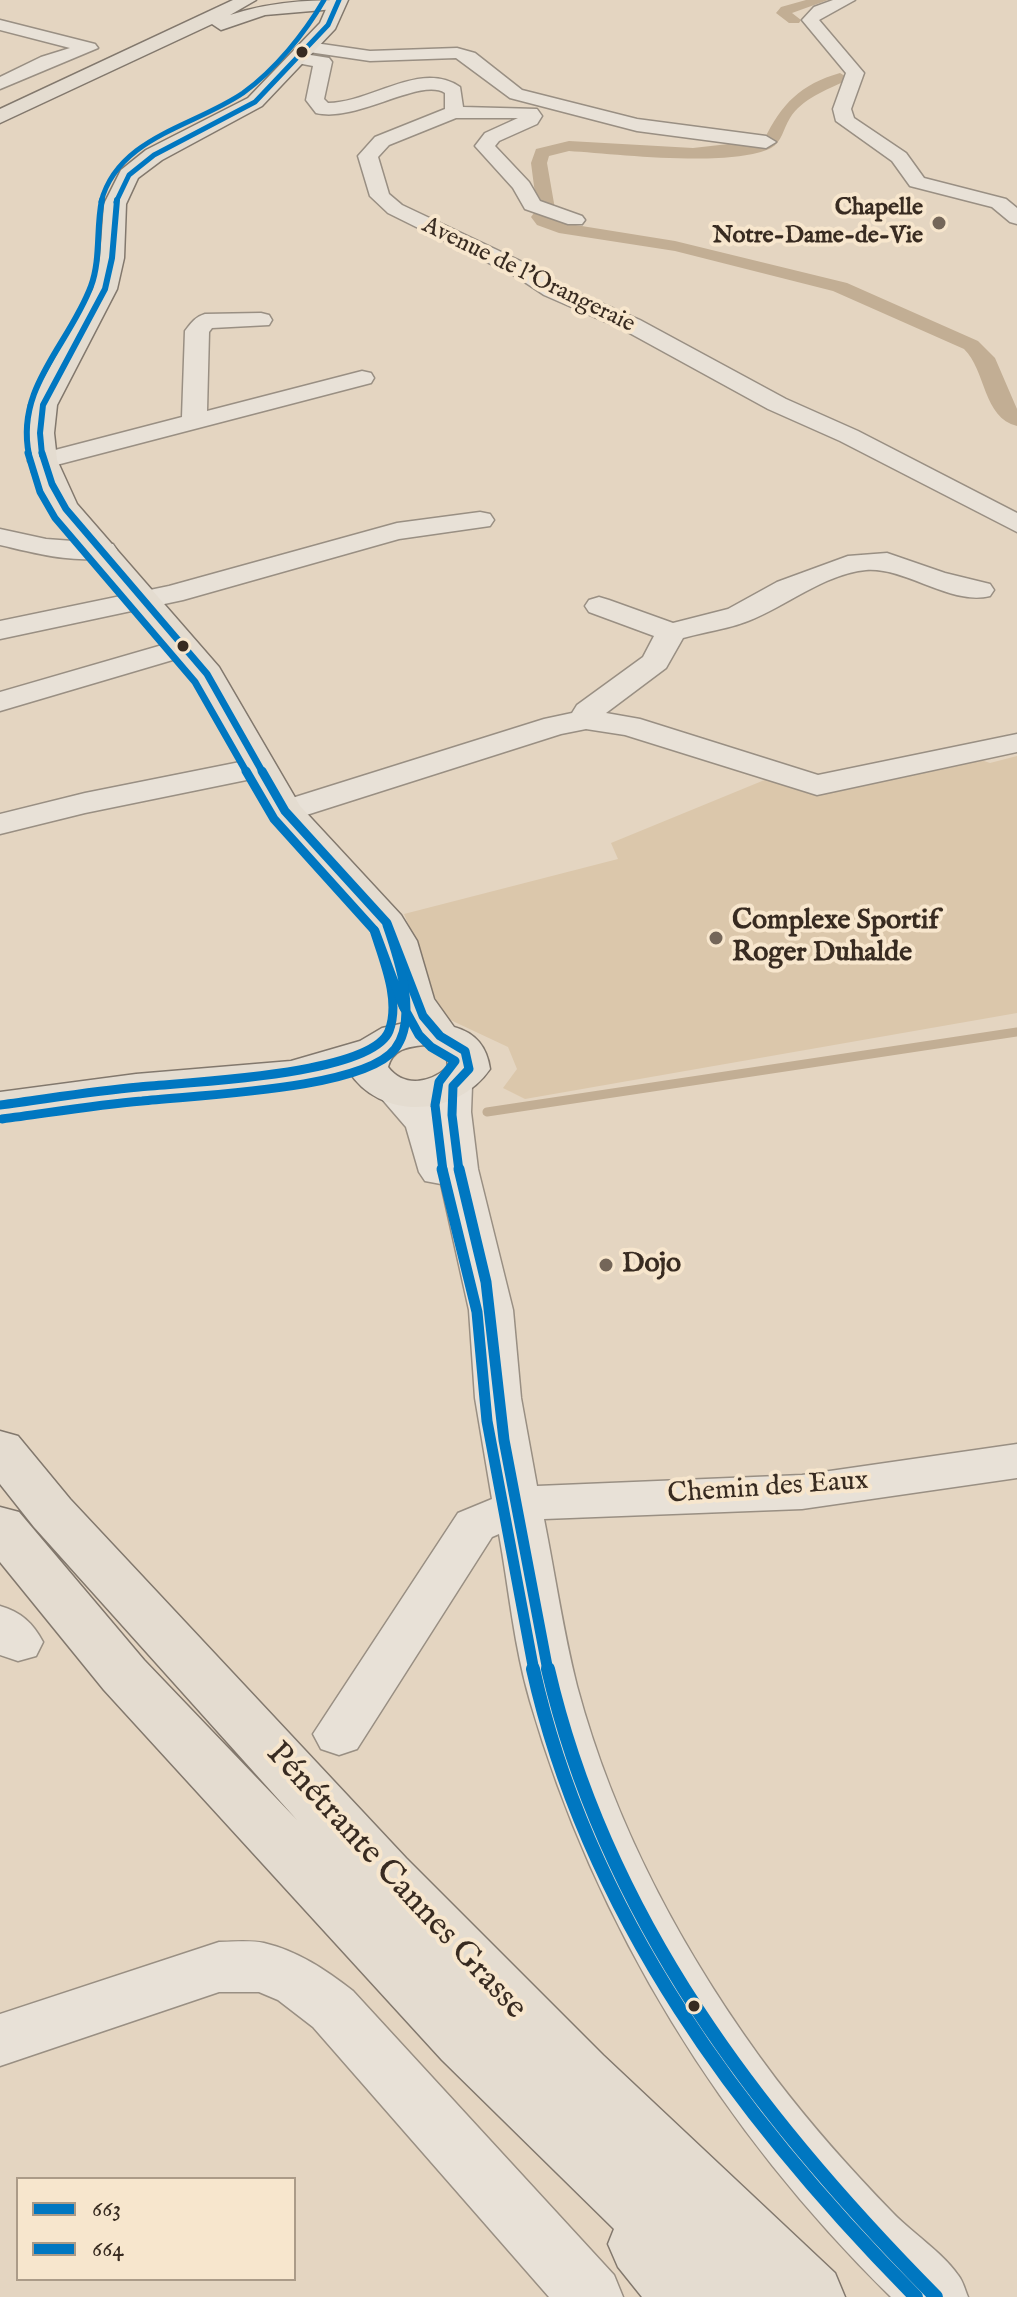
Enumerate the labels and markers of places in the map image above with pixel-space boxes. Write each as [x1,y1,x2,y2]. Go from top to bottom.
unlabelled marker [294,44,310,60]
place label: Chapelle Notre-Dame-de-Vie [713,195,923,251]
marker: Chapelle Notre-Dame-de-Vie [930,214,948,232]
unlabelled marker [175,638,191,654]
place label: Complexe Sportif Roger Duhalde [732,905,939,971]
marker: Complexe Sportif Roger Duhalde [707,929,725,947]
place label: Dojo [622,1248,681,1282]
marker: Dojo [597,1256,615,1274]
unlabelled marker [686,1998,702,2014]

